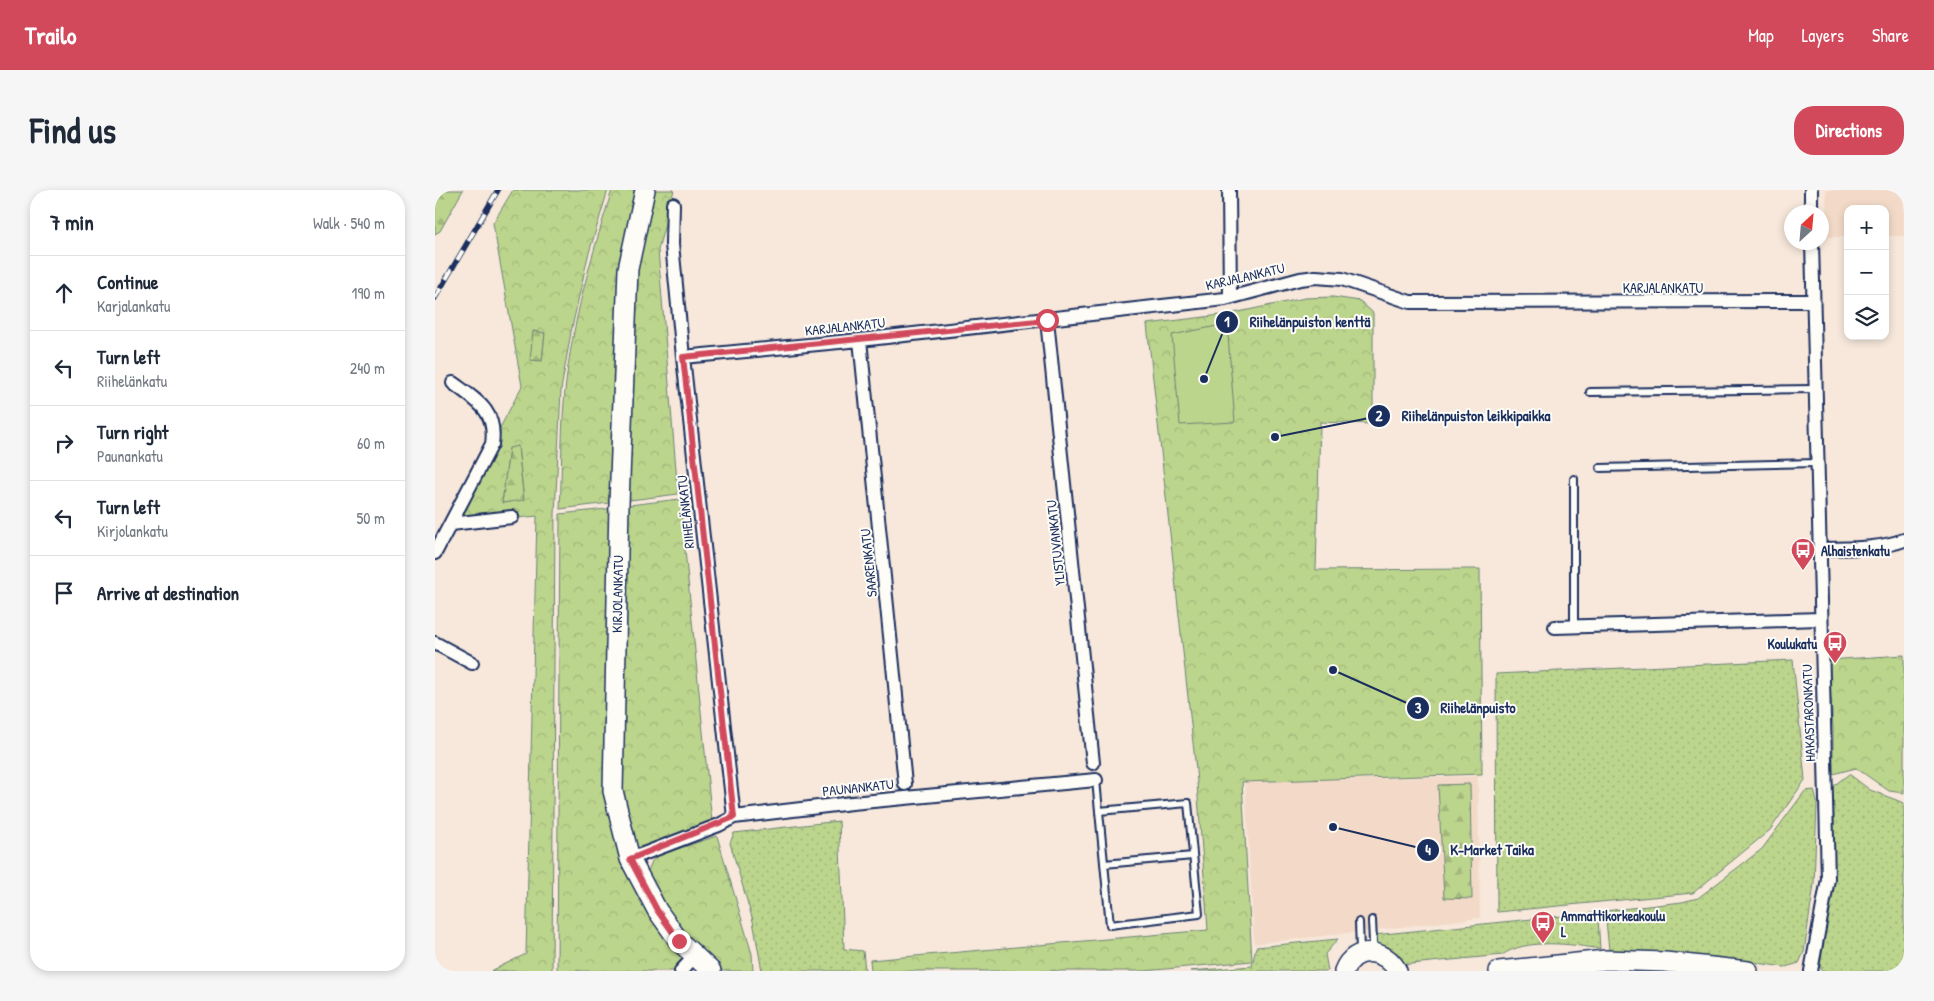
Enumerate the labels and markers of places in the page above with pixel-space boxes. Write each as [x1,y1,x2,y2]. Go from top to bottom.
callout: Riihelänpuiston kenttä [1215,307,1380,337]
callout: Riihelänpuiston leikkipaikka [1367,401,1560,431]
bus stop icon: Alhaistenkatu [1790,537,1816,571]
place label: Alhaistenkatu [1821,541,1890,560]
bus stop icon: Koulukatu [1822,630,1848,664]
place label: Koulukatu [1767,634,1817,653]
callout: Riihelänpuisto [1405,693,1525,723]
callout: K-Market Taika [1416,835,1544,865]
place label: Ammattikorkeakoulu L [1561,906,1666,941]
bus stop icon: Ammattikorkeakoulu L [1530,910,1556,944]

